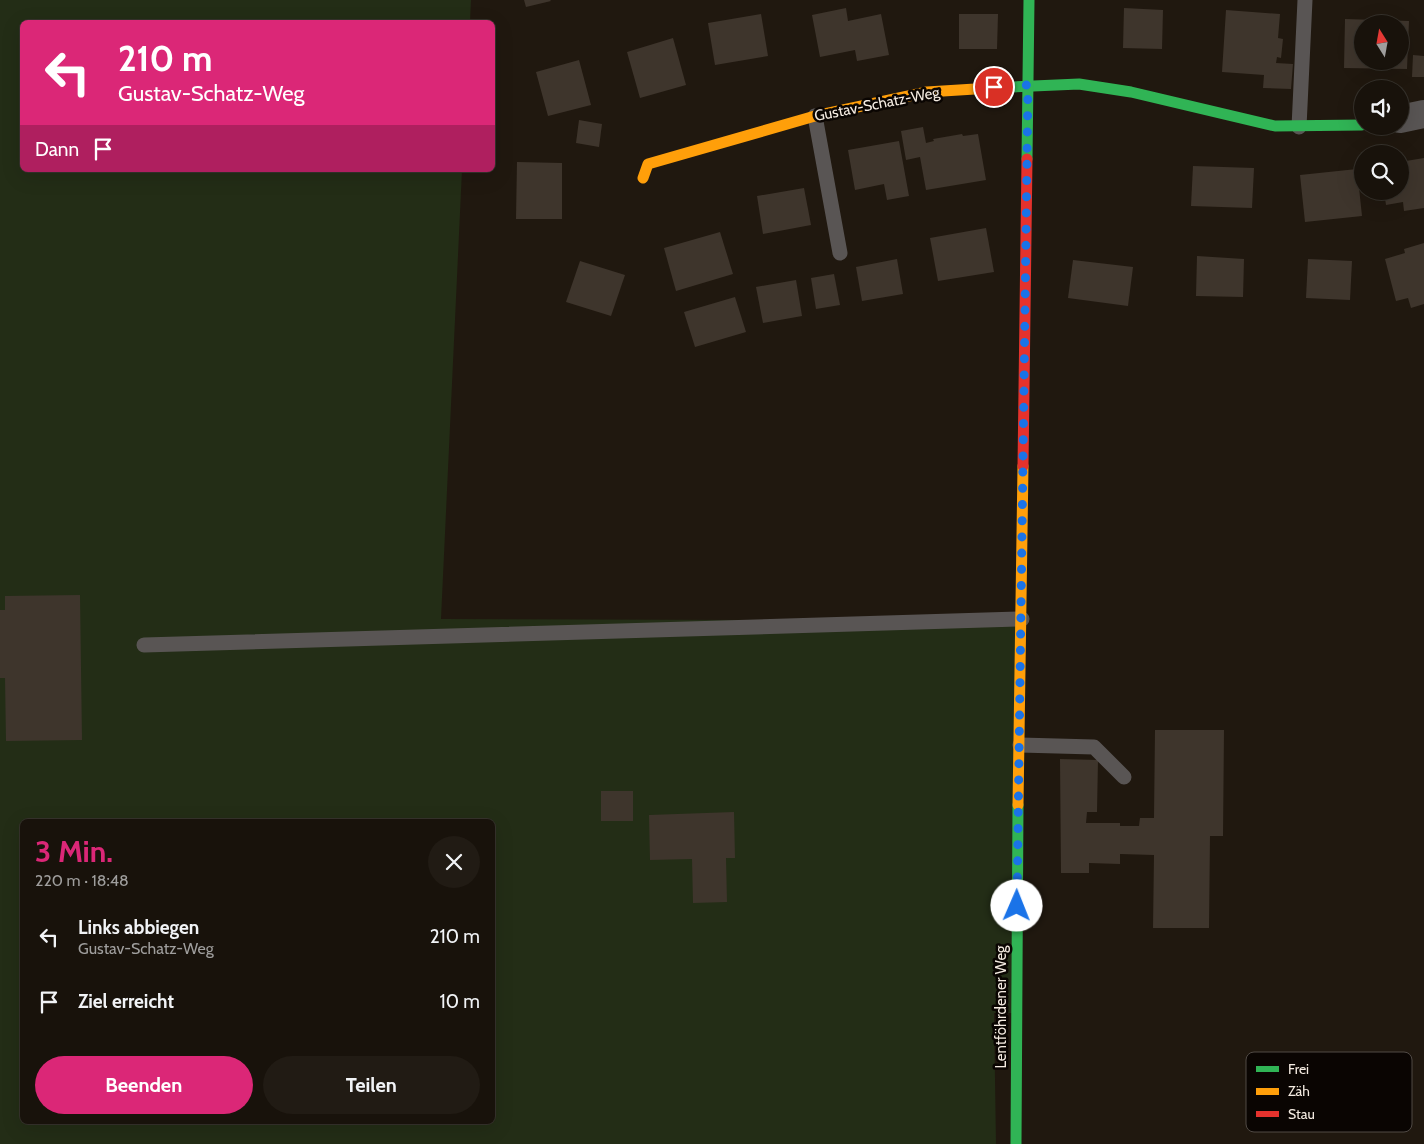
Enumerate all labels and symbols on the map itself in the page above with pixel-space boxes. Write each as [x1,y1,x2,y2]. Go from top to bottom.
north arrow [1354,15,1409,70]
pin [973,66,1015,108]
street label: Gustav-Schatz-Weg [813,83,942,125]
position arrow [990,879,1042,931]
street label: Lentföhrdener Weg [992,945,1010,1069]
legend [1246,1052,1412,1132]
text: Frei [1288,1060,1309,1078]
text: Zäh [1288,1082,1310,1100]
text: Stau [1288,1105,1315,1123]

